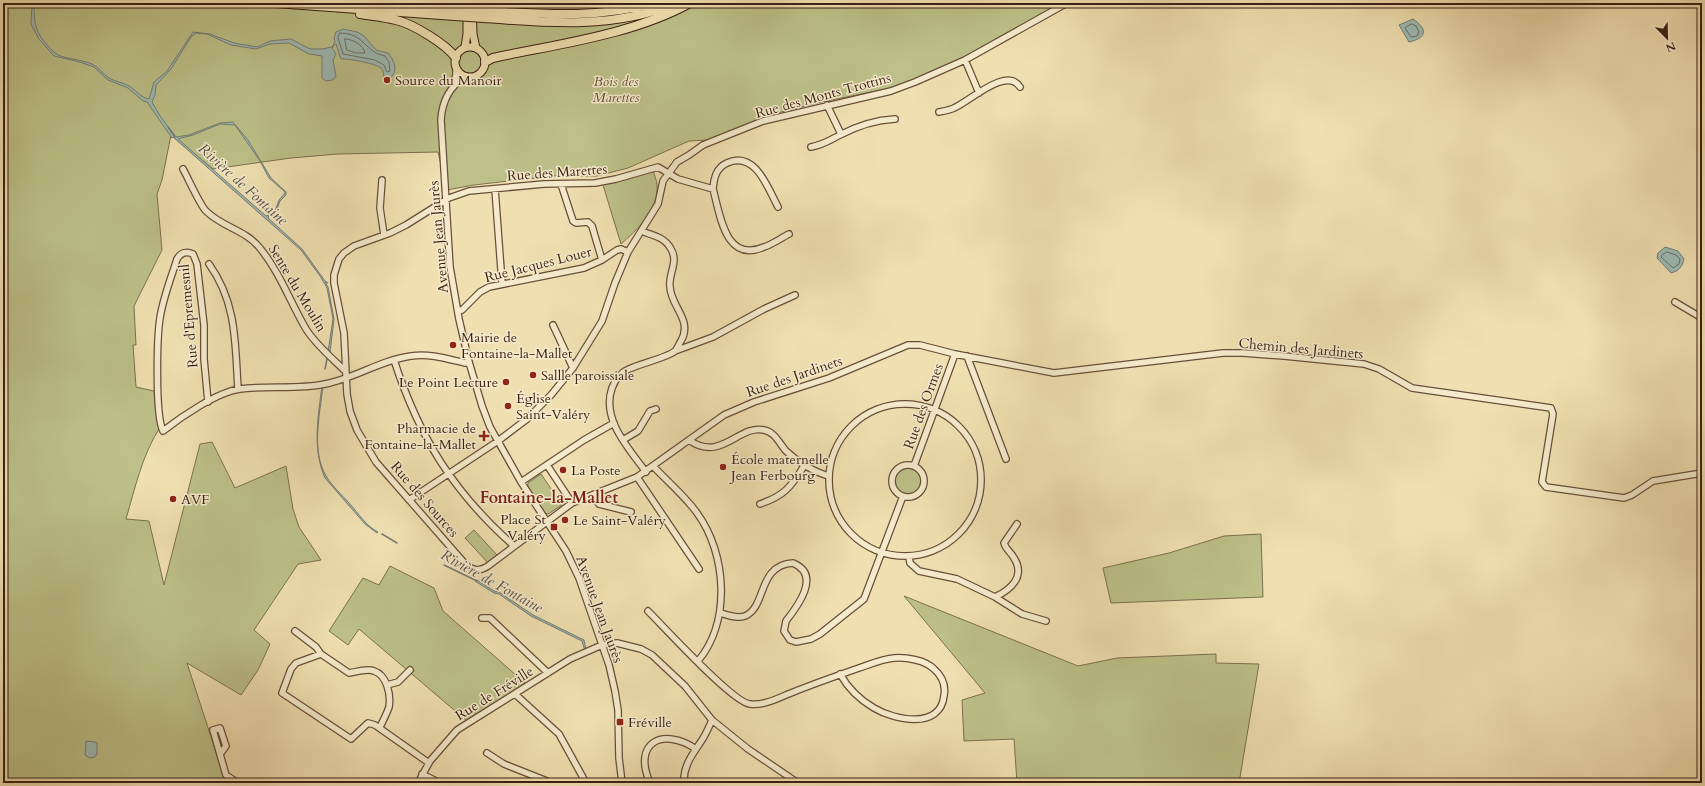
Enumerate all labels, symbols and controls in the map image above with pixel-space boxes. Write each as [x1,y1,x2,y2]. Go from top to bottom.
north arrow [1647,18,1687,58]
text: N [1663,38,1678,56]
street label: Rue des Monts Trottins [753,68,893,123]
place label: Source du Manoir [395,71,502,90]
park label: Bois des Marettes [593,72,640,107]
marker: Source du Manoir [382,75,392,85]
water label: Rivière de Fontaine [194,139,292,230]
street label: Rue des Marettes [506,160,608,185]
street label: Avenue Jean Jaurès [424,180,453,294]
street label: Sente du Moulin [264,241,331,335]
street label: Rue Jacques Louer [483,242,595,287]
street label: Rue d'Epremesnil [174,263,202,369]
place label: Mairie de Fontaine-la-Mallet [461,328,573,363]
street label: Chemin des Jardinets [1238,334,1364,363]
marker: Mairie de Fontaine-la-Mallet [448,340,458,350]
street label: Rue des Jardinets [744,351,845,402]
street label: Rue des Ormes [899,360,948,452]
place label: Sallle paroissiale [541,366,634,385]
marker: Sallle paroissiale [528,370,538,380]
place label: Le Point Lecture [399,373,498,392]
marker: Le Point Lecture [501,377,511,387]
place label: Église Saint-Valéry [516,389,591,424]
marker: Église Saint-Valéry [503,401,513,411]
place label: Pharmacie de Fontaine-la-Mallet [365,419,477,454]
marker: Pharmacie de Fontaine-la-Mallet [479,431,489,441]
place label: École maternelle Jean Ferbourg [729,450,829,485]
street label: Rue des Sources [386,457,463,541]
place label: La Poste [571,461,621,480]
marker: École maternelle Jean Ferbourg [718,462,728,472]
marker: La Poste [558,465,568,475]
district label: Fontaine-la-Mallet [480,487,619,509]
place label: AVF [181,490,209,509]
marker: AVF [168,494,178,504]
place label: Place St Valéry [500,510,547,545]
place label: Le Saint-Valéry [573,511,667,530]
marker: Le Saint-Valéry [560,515,570,525]
marker: Place St Valéry [549,522,559,532]
water label: Rivière de Fontaine [437,545,547,617]
street label: Avenue Jean Jaurès [571,553,628,666]
street label: Rue de Fréville [451,662,537,725]
place label: Fréville [628,713,672,732]
marker: Fréville [615,717,625,727]

